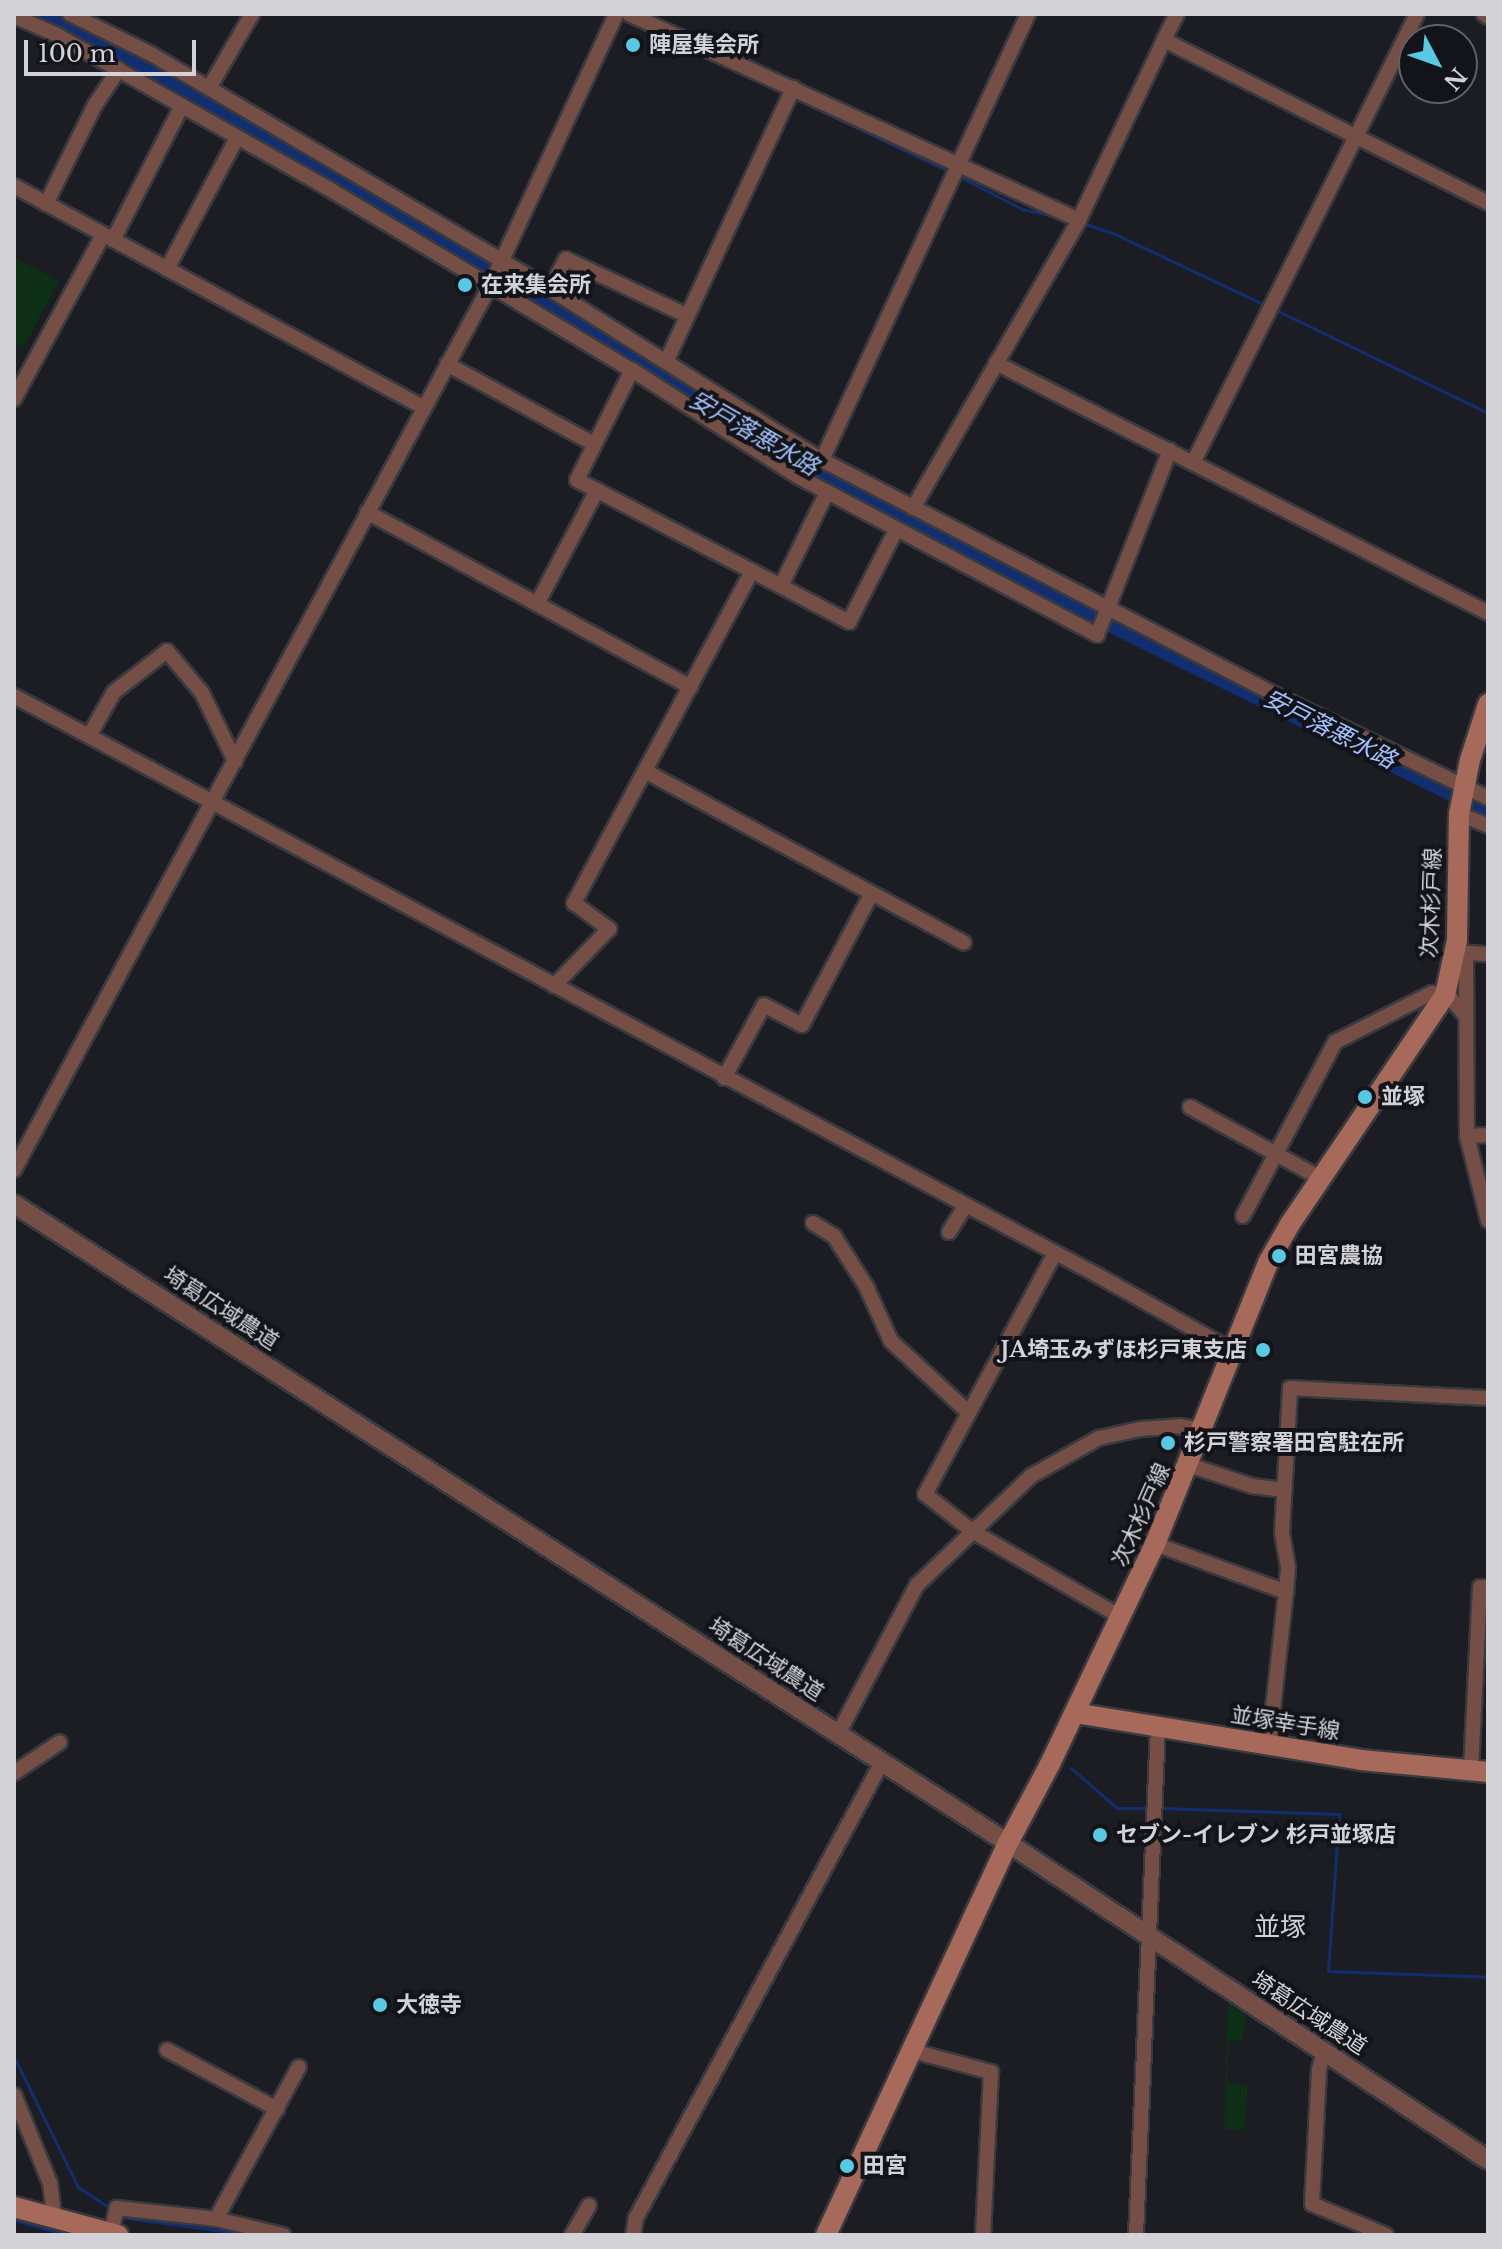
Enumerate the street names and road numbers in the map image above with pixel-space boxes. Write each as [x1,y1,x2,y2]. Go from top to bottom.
street label: 次木杉戸線 [1416,848,1446,958]
street label: 埼葛広域農道 [158,1261,284,1355]
street label: 次木杉戸線 [1107,1459,1175,1571]
street label: 埼葛広域農道 [703,1612,829,1706]
street label: 並塚幸手線 [1229,1701,1341,1745]
street label: 埼葛広域農道 [1246,1966,1372,2060]

